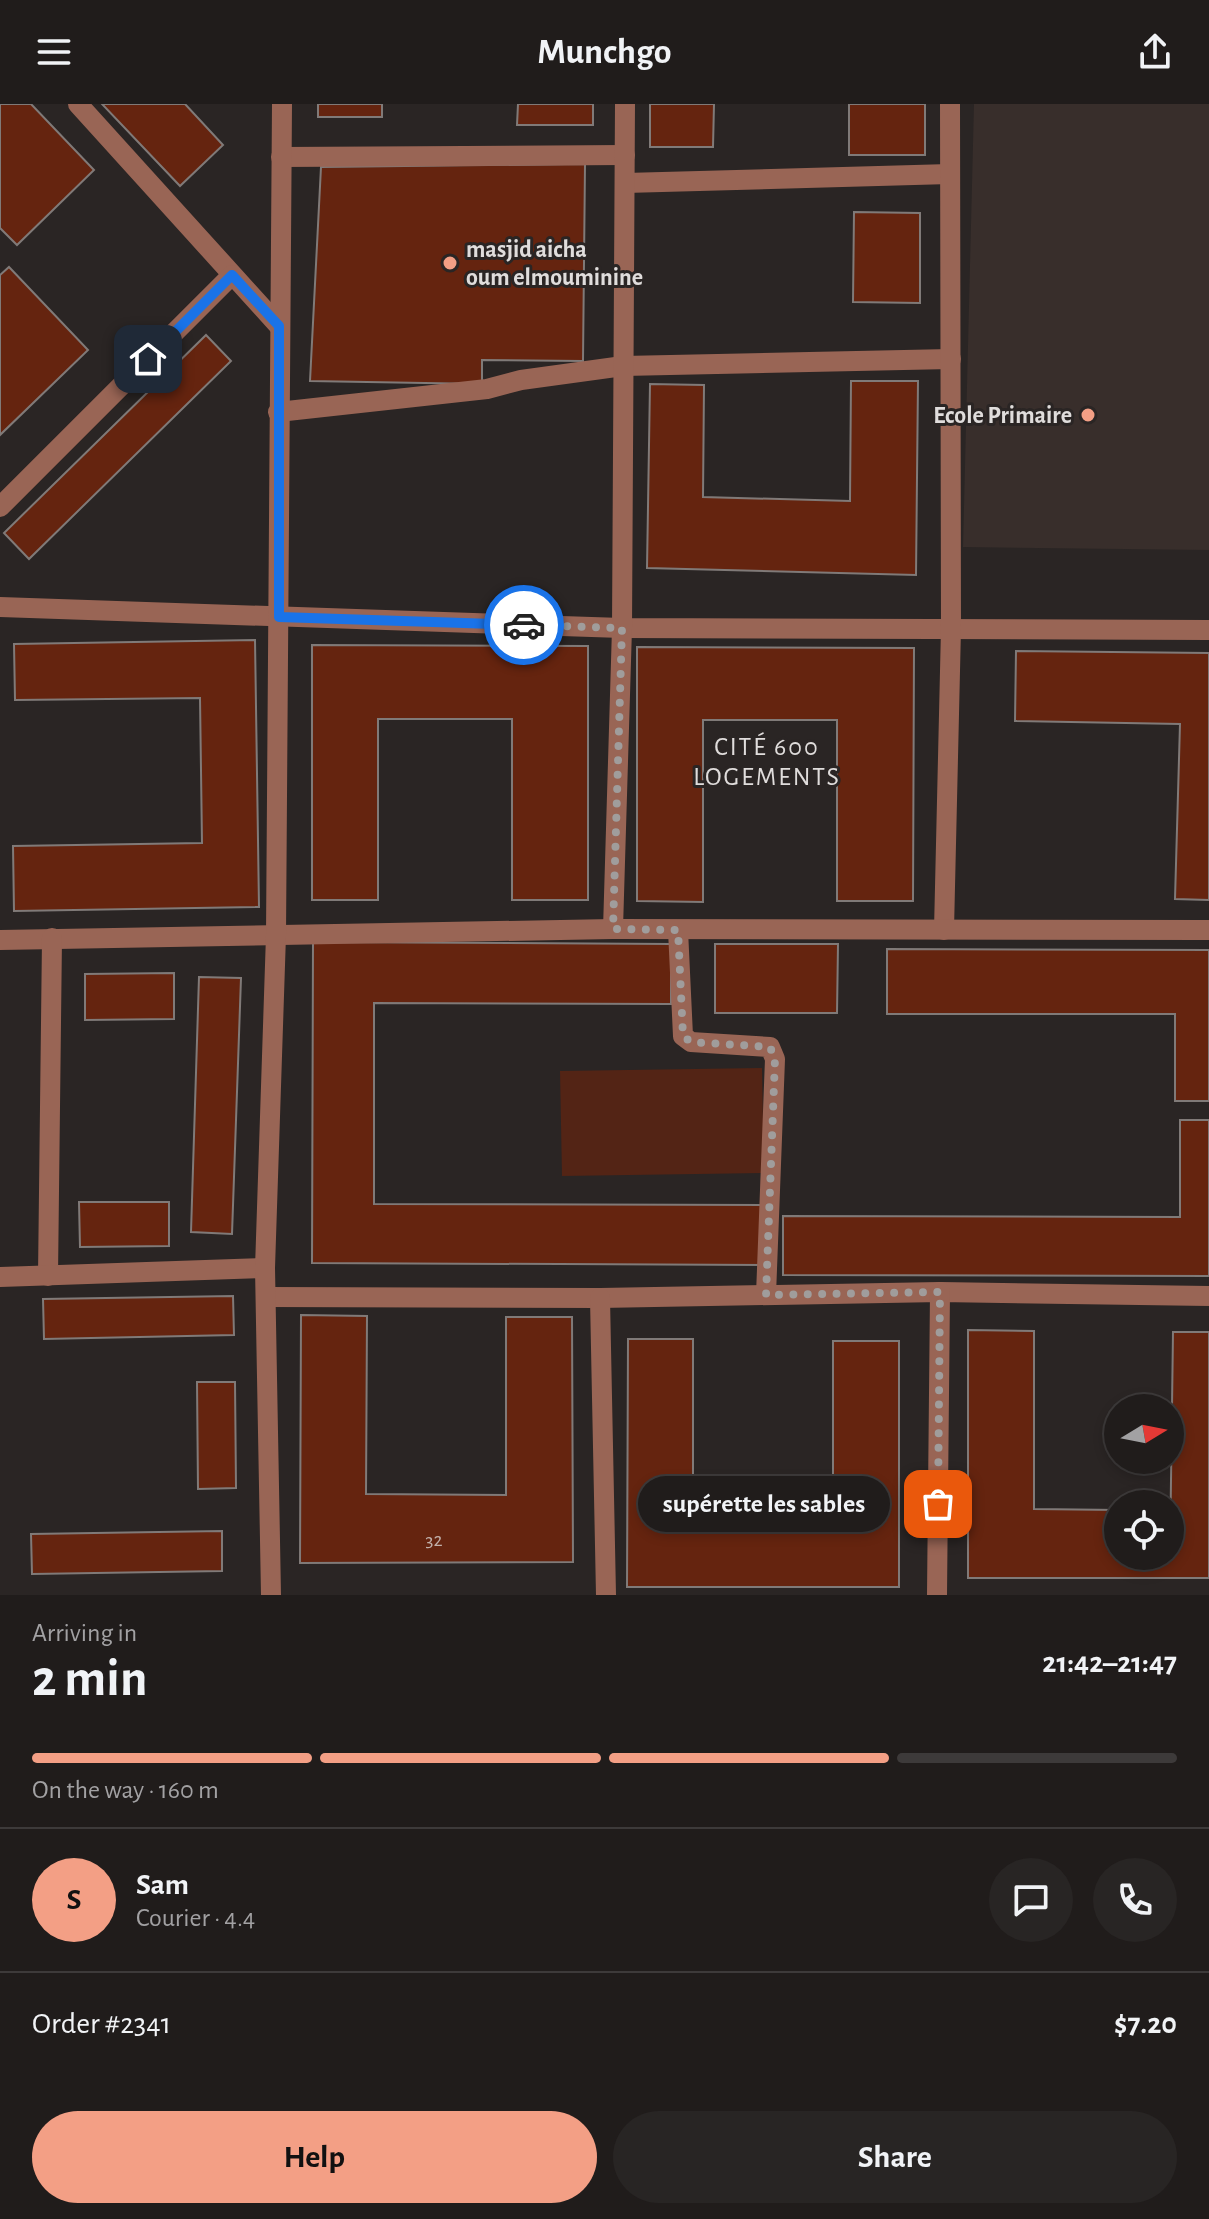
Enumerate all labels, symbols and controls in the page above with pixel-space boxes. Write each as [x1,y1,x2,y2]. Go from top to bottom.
icon: menu [32,30,76,74]
icon: share [1133,30,1177,74]
text: Munchgo [537,34,672,70]
place label: masjid aicha oum elmouminine [466,238,643,290]
marker: masjid aicha oum elmouminine [441,254,459,272]
pin [114,325,182,393]
icon: home [126,337,170,381]
place label: Ecole Primaire [933,404,1072,428]
marker: Ecole Primaire [1079,406,1097,424]
courier [484,585,564,665]
icon: car [502,603,546,647]
district label: CITÉ 600 LOGEMENTS [693,732,841,790]
north arrow [1104,1394,1184,1474]
map controls [1104,1394,1184,1570]
pin [904,1470,972,1538]
callout: supérette les sables [638,1476,890,1532]
icon: bag [916,1482,960,1526]
button: locate [1104,1490,1184,1570]
text: supérette les sables [663,1491,865,1517]
house number: 32 [425,1530,443,1550]
text: Arriving in [32,1620,137,1646]
text: 21:42–21:47 [1042,1648,1177,1678]
text: 2 min [32,1653,147,1705]
text: On the way · 160 m [32,1777,219,1803]
button: chat [989,1858,1073,1942]
button: phone [1093,1858,1177,1942]
text: Sam [136,1870,189,1900]
text: S [67,1885,81,1915]
text: Courier · 4.4 [136,1905,255,1931]
text: Order #2341 [32,2009,171,2039]
text: $7.20 [1114,2009,1177,2039]
button: Help [32,2111,597,2203]
button: Share [613,2111,1177,2203]

